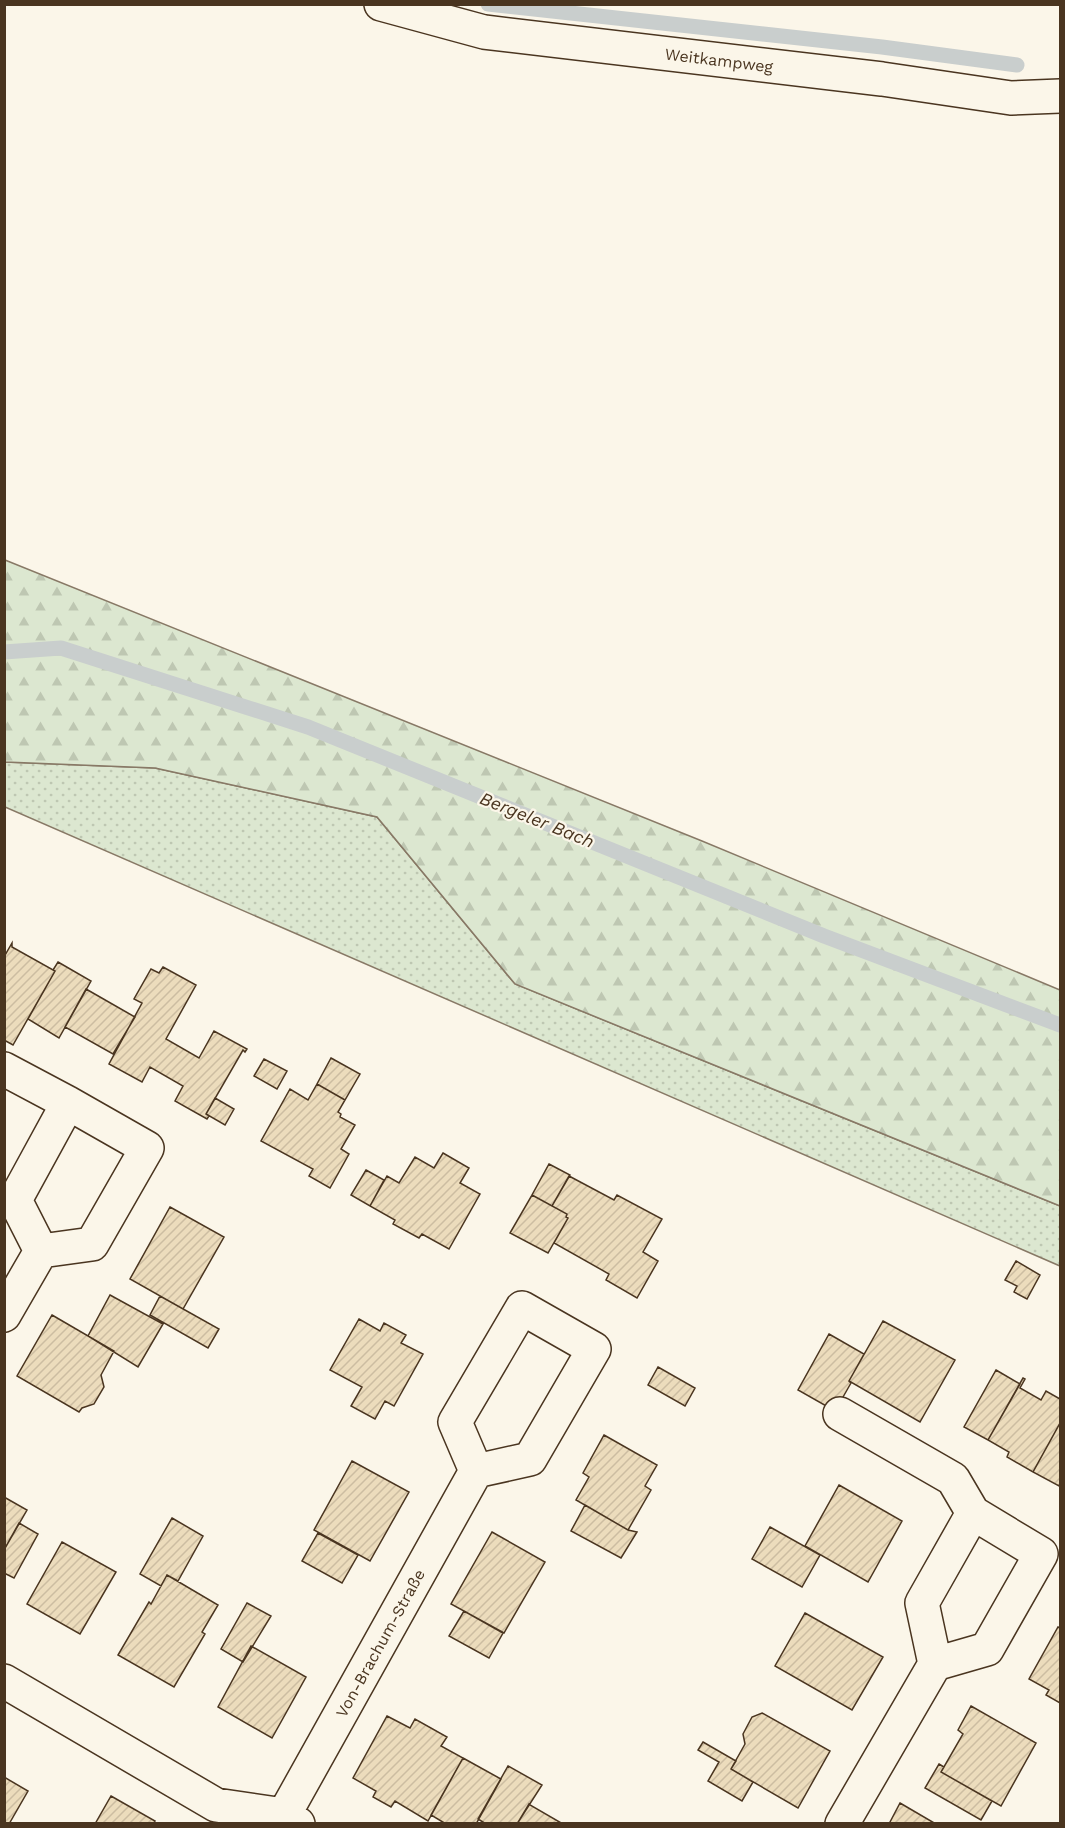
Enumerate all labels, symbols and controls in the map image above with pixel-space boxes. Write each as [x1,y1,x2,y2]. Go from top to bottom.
street label: Weitkampweg [664,44,775,77]
water label: Bergeler Bach [477,787,597,852]
street label: Von-Brachum-Straße [332,1566,429,1721]

